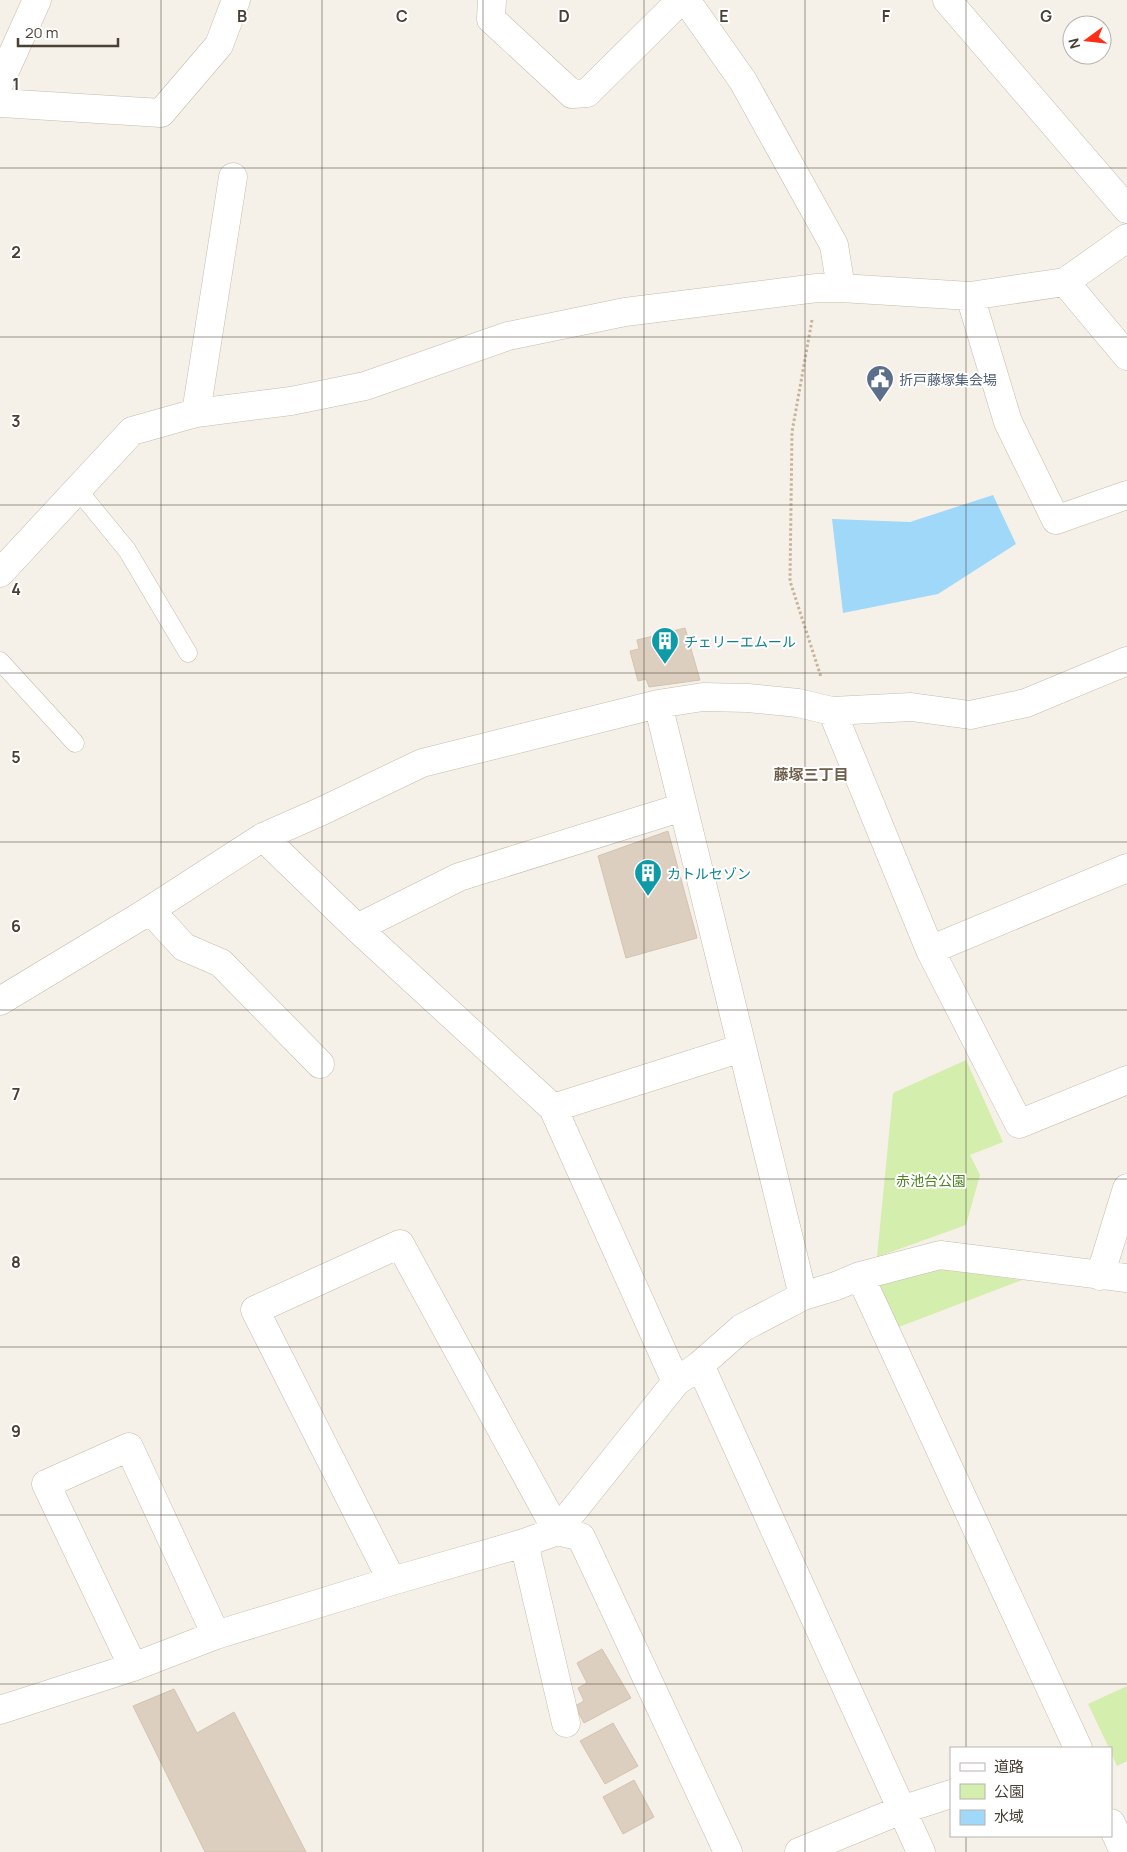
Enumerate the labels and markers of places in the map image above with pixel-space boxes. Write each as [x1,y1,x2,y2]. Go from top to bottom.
public building icon: 折戸藤塚集会場 [865,364,895,403]
place label: 折戸藤塚集会場 [899,370,997,389]
building icon: チェリーエムール [650,626,680,665]
place label: チェリーエムール [684,632,796,651]
building icon: カトルセゾン [633,858,663,897]
place label: カトルセゾン [667,864,751,883]

